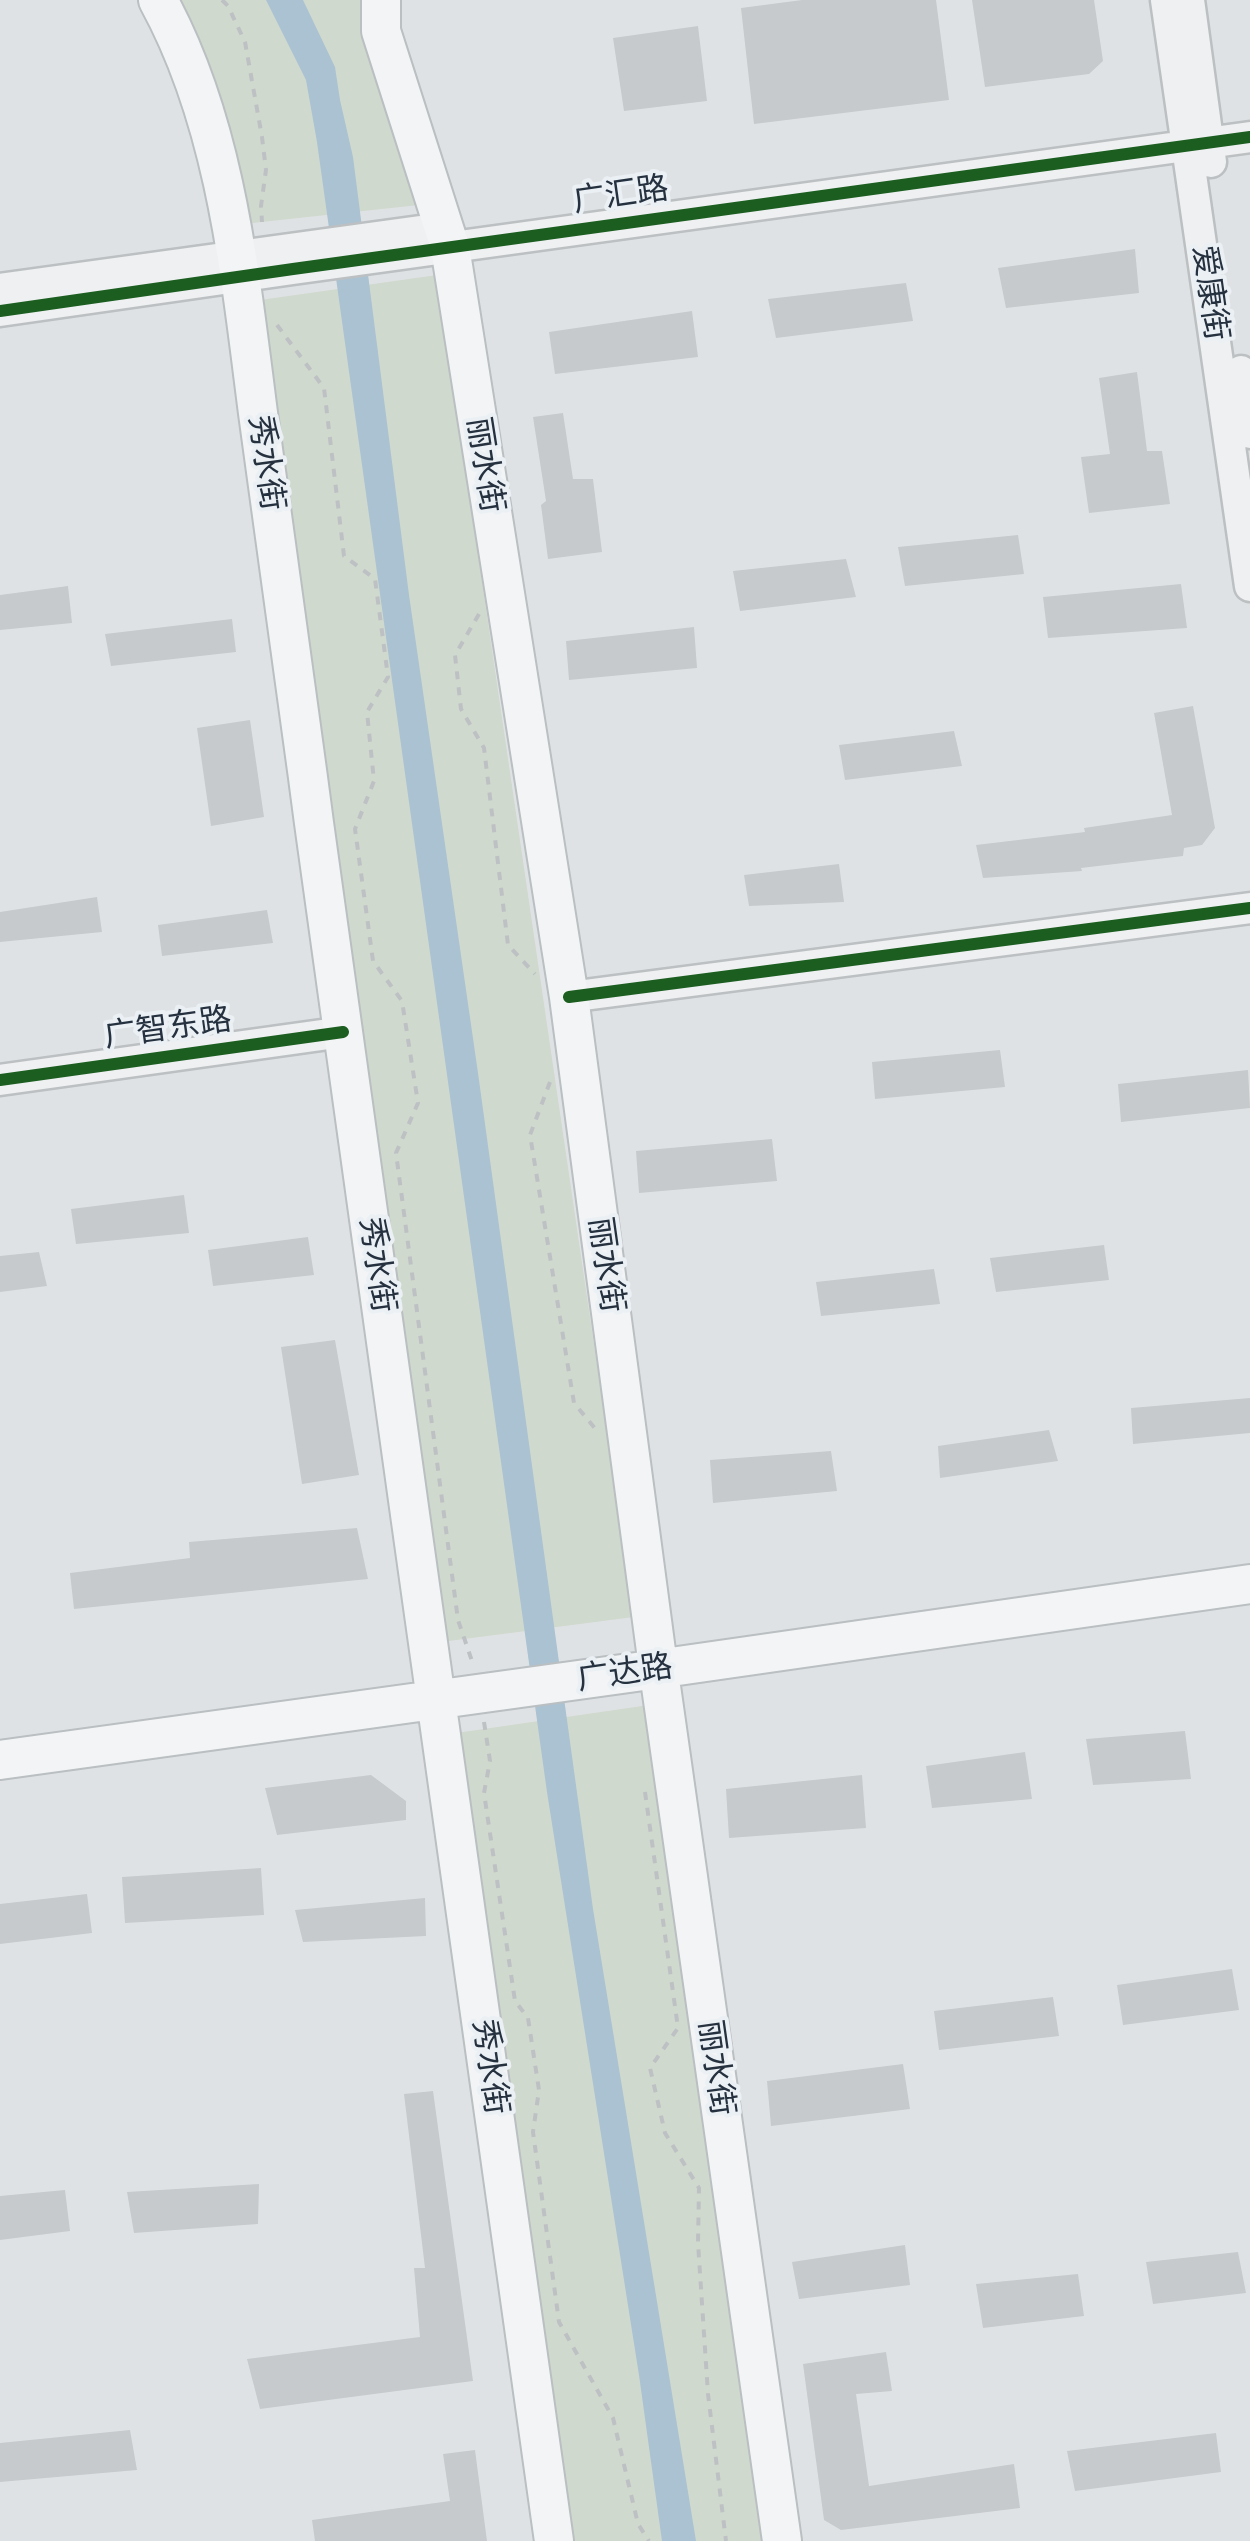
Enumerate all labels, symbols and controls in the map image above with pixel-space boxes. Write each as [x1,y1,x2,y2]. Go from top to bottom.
street label: 广汇路 [571,170,671,222]
street label: 爱康街 [1183,243,1235,343]
street label: 秀水街 [239,413,291,513]
street label: 丽水街 [458,415,510,515]
street label: 广智东路 [102,1001,234,1057]
street label: 秀水街 [350,1215,402,1315]
street label: 丽水街 [579,1215,631,1315]
street label: 广达路 [575,1648,675,1700]
street label: 秀水街 [463,2017,515,2117]
street label: 丽水街 [689,2018,741,2118]

